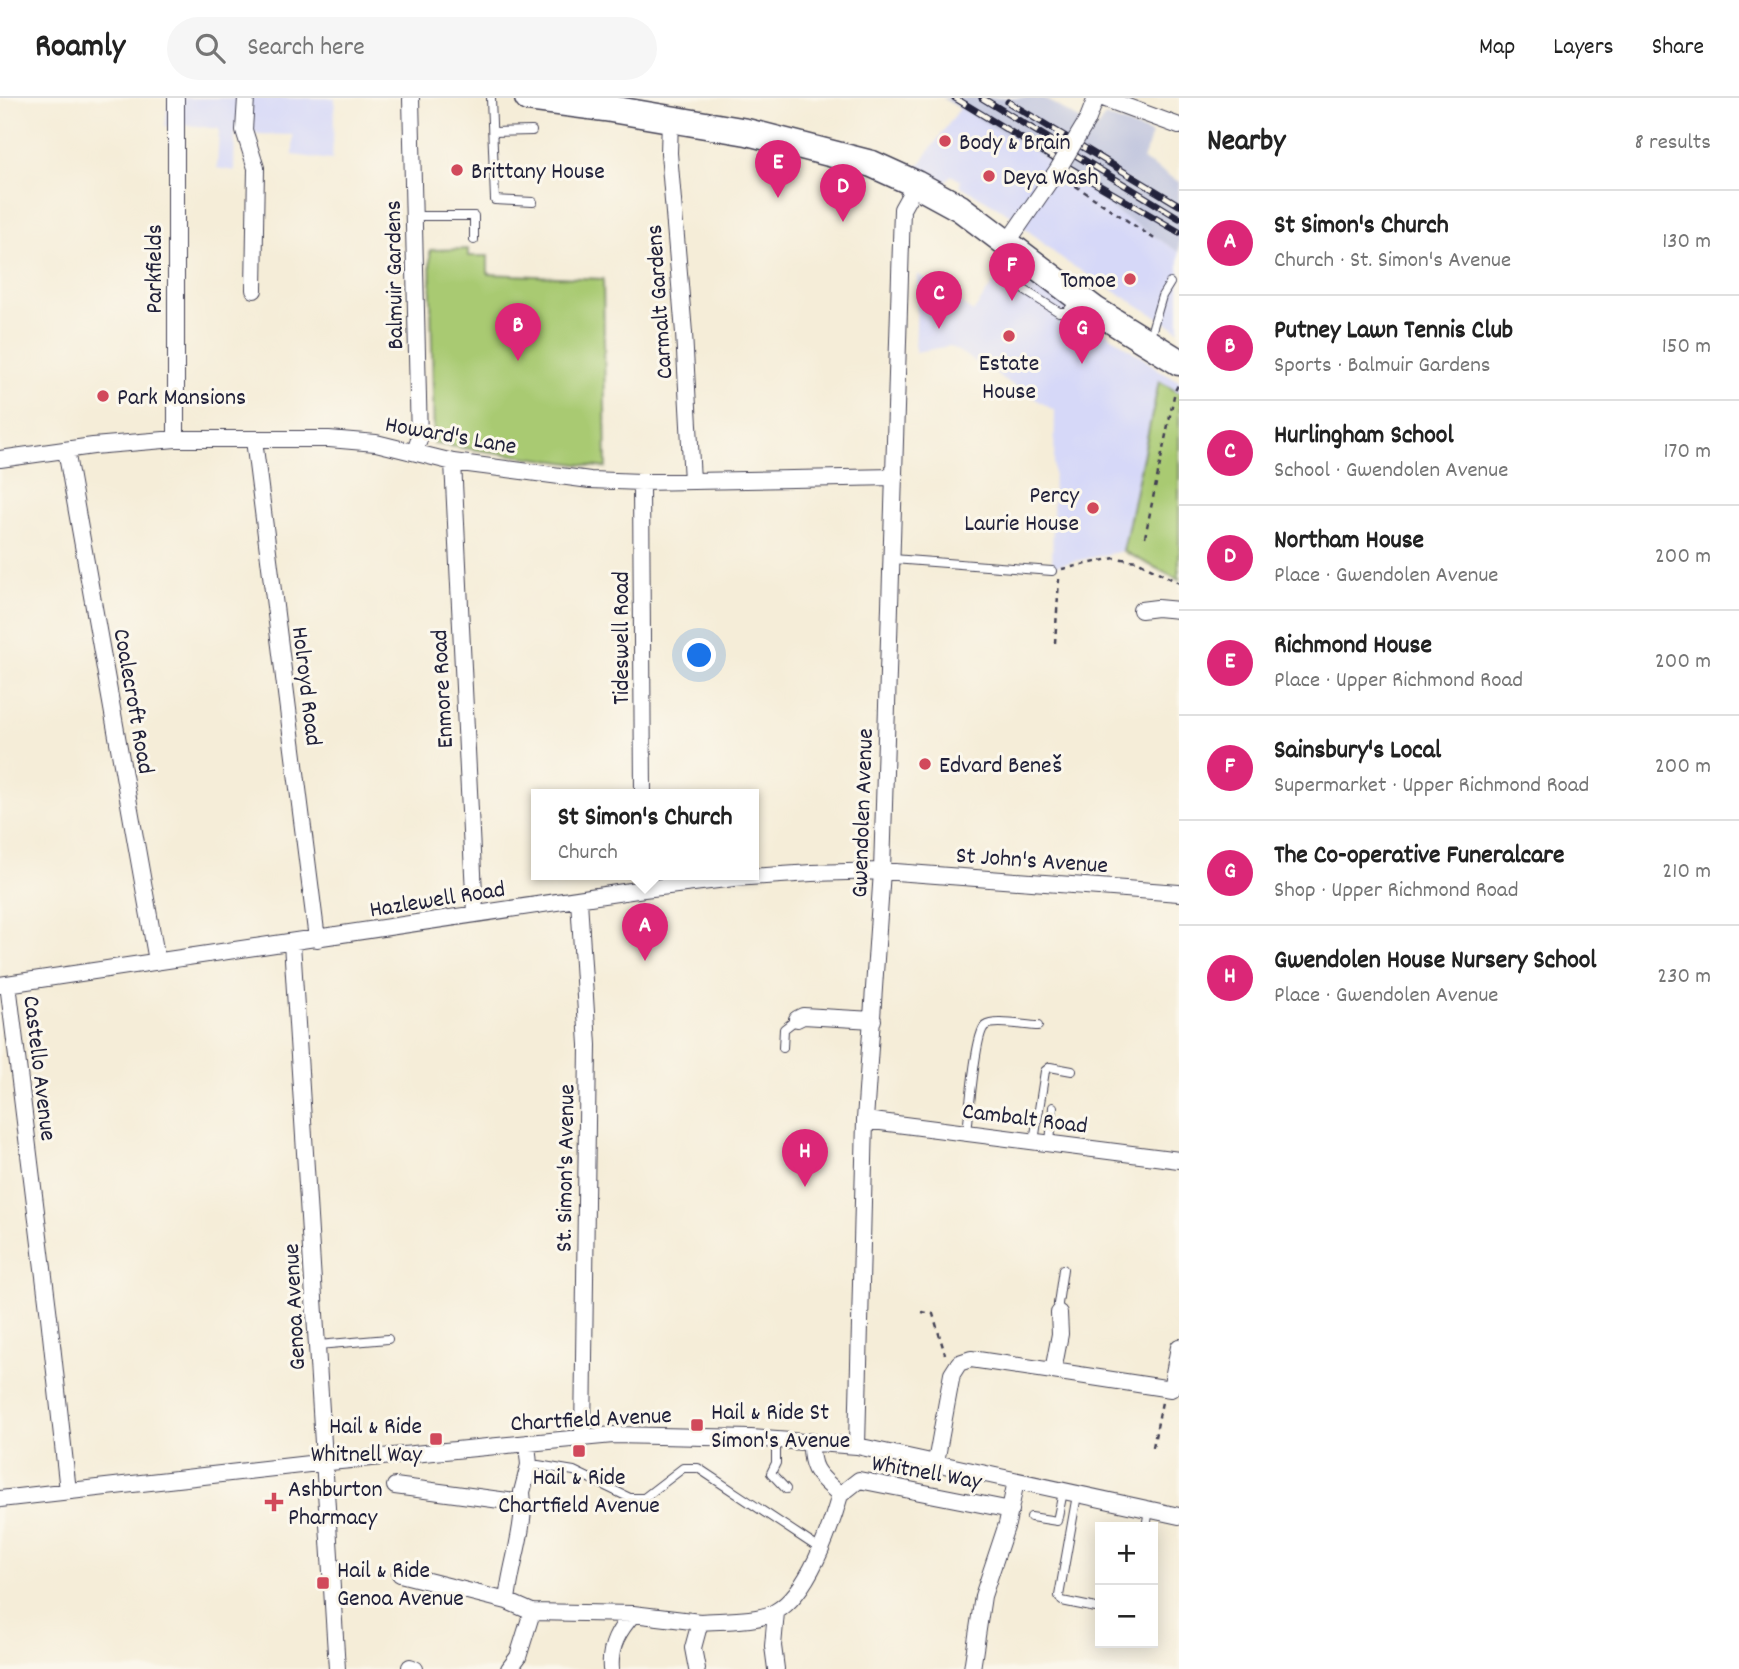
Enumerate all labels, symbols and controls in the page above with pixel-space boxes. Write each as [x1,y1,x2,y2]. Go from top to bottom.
search box [167,17,657,80]
text: Roamly [35,25,125,72]
icon: search [191,29,229,67]
text: Search here [247,30,365,67]
text: Map [1479,31,1515,65]
text: Layers [1553,31,1614,65]
text: Share [1652,31,1704,65]
text: Nearby [1207,122,1285,165]
place label: Body & Brain [959,127,1071,161]
text: 8 results [1635,127,1711,160]
marker: Body & Brain [937,133,953,149]
pin: E [755,140,801,198]
place label: Brittany House [471,156,605,190]
marker: Brittany House [449,162,465,178]
place label: Deya Wash [1003,162,1099,196]
pin: D [820,164,866,222]
marker: Deya Wash [981,168,997,184]
street label: Balmuir Gardens [378,200,414,350]
text: St Simon's Church [1274,208,1449,245]
street label: Carmalt Gardens [639,223,683,380]
street label: Parkfields [139,224,173,314]
text: A [1224,226,1236,259]
text: 130 m [1662,226,1711,259]
pin: F [989,243,1035,301]
text: Church · St. Simon's Avenue [1274,245,1511,278]
place label: Tomoe [1060,265,1116,299]
pin: C [916,271,962,329]
marker: Tomoe [1122,271,1138,287]
pin: B [495,303,541,361]
pin: G [1059,306,1105,364]
text: Putney Lawn Tennis Club [1274,313,1513,350]
marker: Estate House [1001,328,1017,344]
text: B [1225,331,1235,364]
text: 150 m [1662,331,1711,364]
place label: Estate House [979,348,1039,410]
text: Sports · Balmuir Gardens [1274,350,1491,383]
place label: Park Mansions [117,382,246,416]
marker: Park Mansions [95,388,111,404]
street label: Howard's Lane [382,409,519,465]
text: Hurlingham School [1274,418,1454,455]
text: C [1224,436,1236,469]
text: 170 m [1664,436,1711,469]
text: School · Gwendolen Avenue [1274,455,1508,488]
place label: Percy Laurie House [964,480,1080,542]
marker: Percy Laurie House [1085,500,1101,516]
text: Northam House [1274,523,1424,560]
text: D [1224,541,1236,574]
text: 200 m [1655,541,1711,574]
text: Place · Gwendolen Avenue [1274,560,1498,593]
street label: Tideswell Road [606,571,640,705]
street label: Holroyd Road [281,625,329,748]
street label: Coalecroft Road [103,626,162,777]
text: Richmond House [1274,628,1432,665]
street label: Enmore Road [424,629,464,749]
your location [682,638,716,672]
text: E [1225,646,1235,679]
text: 200 m [1655,646,1711,679]
text: Place · Upper Richmond Road [1274,665,1523,698]
street label: Gwendolen Avenue [844,728,884,898]
text: Sainsbury's Local [1274,733,1441,770]
place label: Edvard Beneš [939,750,1062,784]
text: F [1225,751,1235,784]
text: 200 m [1655,751,1711,784]
marker: Edvard Beneš [917,756,933,772]
text: Supermarket · Upper Richmond Road [1274,770,1589,803]
popup [531,789,759,880]
text: St Simon's Church [558,800,732,837]
text: Church [558,837,618,870]
text: The Co-operative Funeralcare [1274,838,1564,875]
street label: St John's Avenue [955,840,1109,884]
text: G [1224,856,1236,889]
text: 210 m [1662,856,1711,889]
street label: Hazlewell Road [367,873,508,928]
text: Shop · Upper Richmond Road [1274,875,1518,908]
pin: A [622,903,668,961]
text: Gwendolen House Nursery School [1274,943,1596,980]
text: H [1224,961,1236,994]
text: 230 m [1657,961,1711,994]
text: Place · Gwendolen Avenue [1274,980,1498,1013]
street label: Castello Avenue [12,994,64,1143]
street label: St. Simon's Avenue [549,1084,585,1252]
street label: Cambalt Road [960,1095,1089,1145]
pin: H [782,1129,828,1187]
street label: Genoa Avenue [276,1243,316,1371]
place label: Hail & Ride St Simon's Avenue [711,1397,850,1459]
street label: Chartfield Avenue [510,1400,673,1442]
place label: Hail & Ride Whitnell Way [311,1411,423,1473]
marker: Hail & Ride St Simon's Avenue [689,1417,705,1433]
marker: Hail & Ride Whitnell Way [428,1431,444,1447]
marker: Hail & Ride Chartfield Avenue [571,1443,587,1459]
street label: Whitnell Way [869,1448,986,1501]
place label: Hail & Ride Chartfield Avenue [498,1462,660,1524]
place label: Ashburton Pharmacy [288,1474,382,1536]
marker: Ashburton Pharmacy [266,1494,282,1510]
map controls [1095,1522,1158,1648]
button: + [1095,1522,1158,1585]
place label: Hail & Ride Genoa Avenue [337,1555,464,1617]
marker: Hail & Ride Genoa Avenue [315,1575,331,1591]
button: − [1095,1585,1158,1648]

